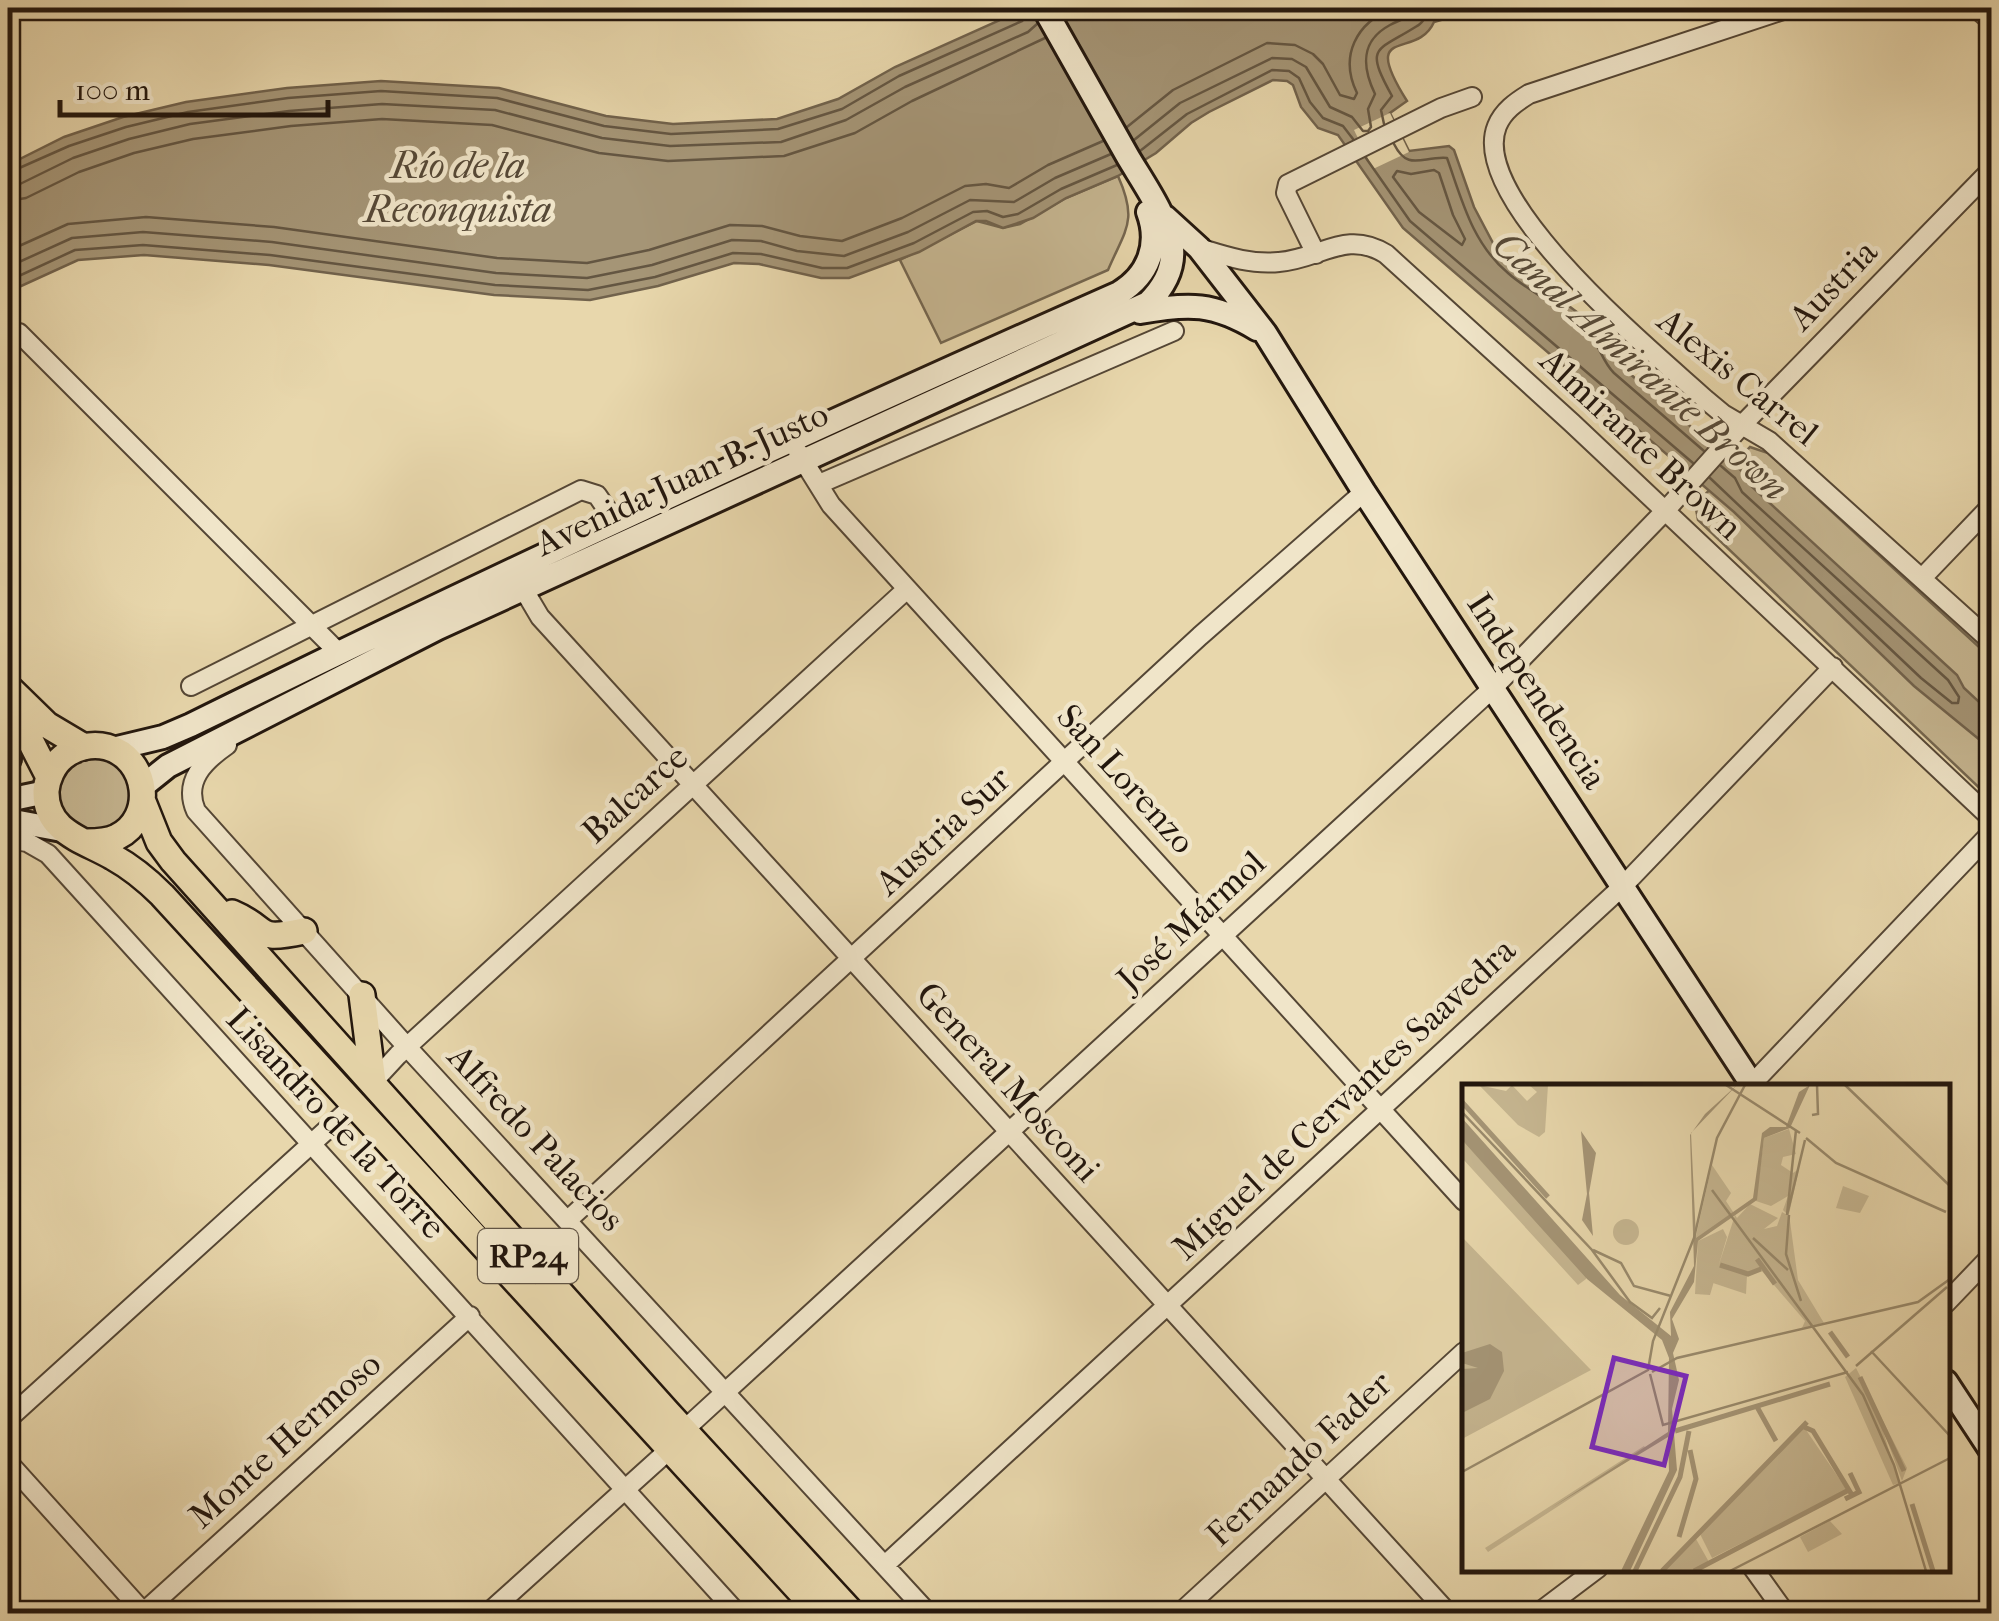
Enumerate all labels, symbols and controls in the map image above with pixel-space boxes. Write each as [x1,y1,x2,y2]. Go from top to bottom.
scale bar [60,55,328,117]
text: 100 m [75,73,150,108]
water label: Río de la Reconquista [361,143,552,232]
water label: Canal Almirante Brown [1484,222,1798,510]
street label: Austria [1779,231,1886,340]
street label: Alexis Carrel [1648,299,1827,454]
street label: Almirante Brown [1531,340,1751,548]
street label: Avenida Juan B. Justo [527,393,835,566]
street label: Independencia [1459,585,1616,797]
street label: San Lorenzo [1048,696,1204,862]
street label: Balcarce [574,736,696,852]
street label: Austria Sur [866,758,1019,905]
street label: José Mármol [1106,842,1274,1002]
street label: Miguel de Cervantes Saavedra [1164,929,1524,1268]
street label: General Mosconi [908,974,1108,1190]
street label: Lisandro de la Torre [218,999,454,1247]
street label: Alfredo Palacios [438,1035,633,1239]
inset map [1462,1084,1949,1571]
road number: RP24 [478,1229,578,1283]
street label: Monte Hermoso [181,1343,389,1537]
street label: Fernando Fader [1198,1363,1400,1555]

